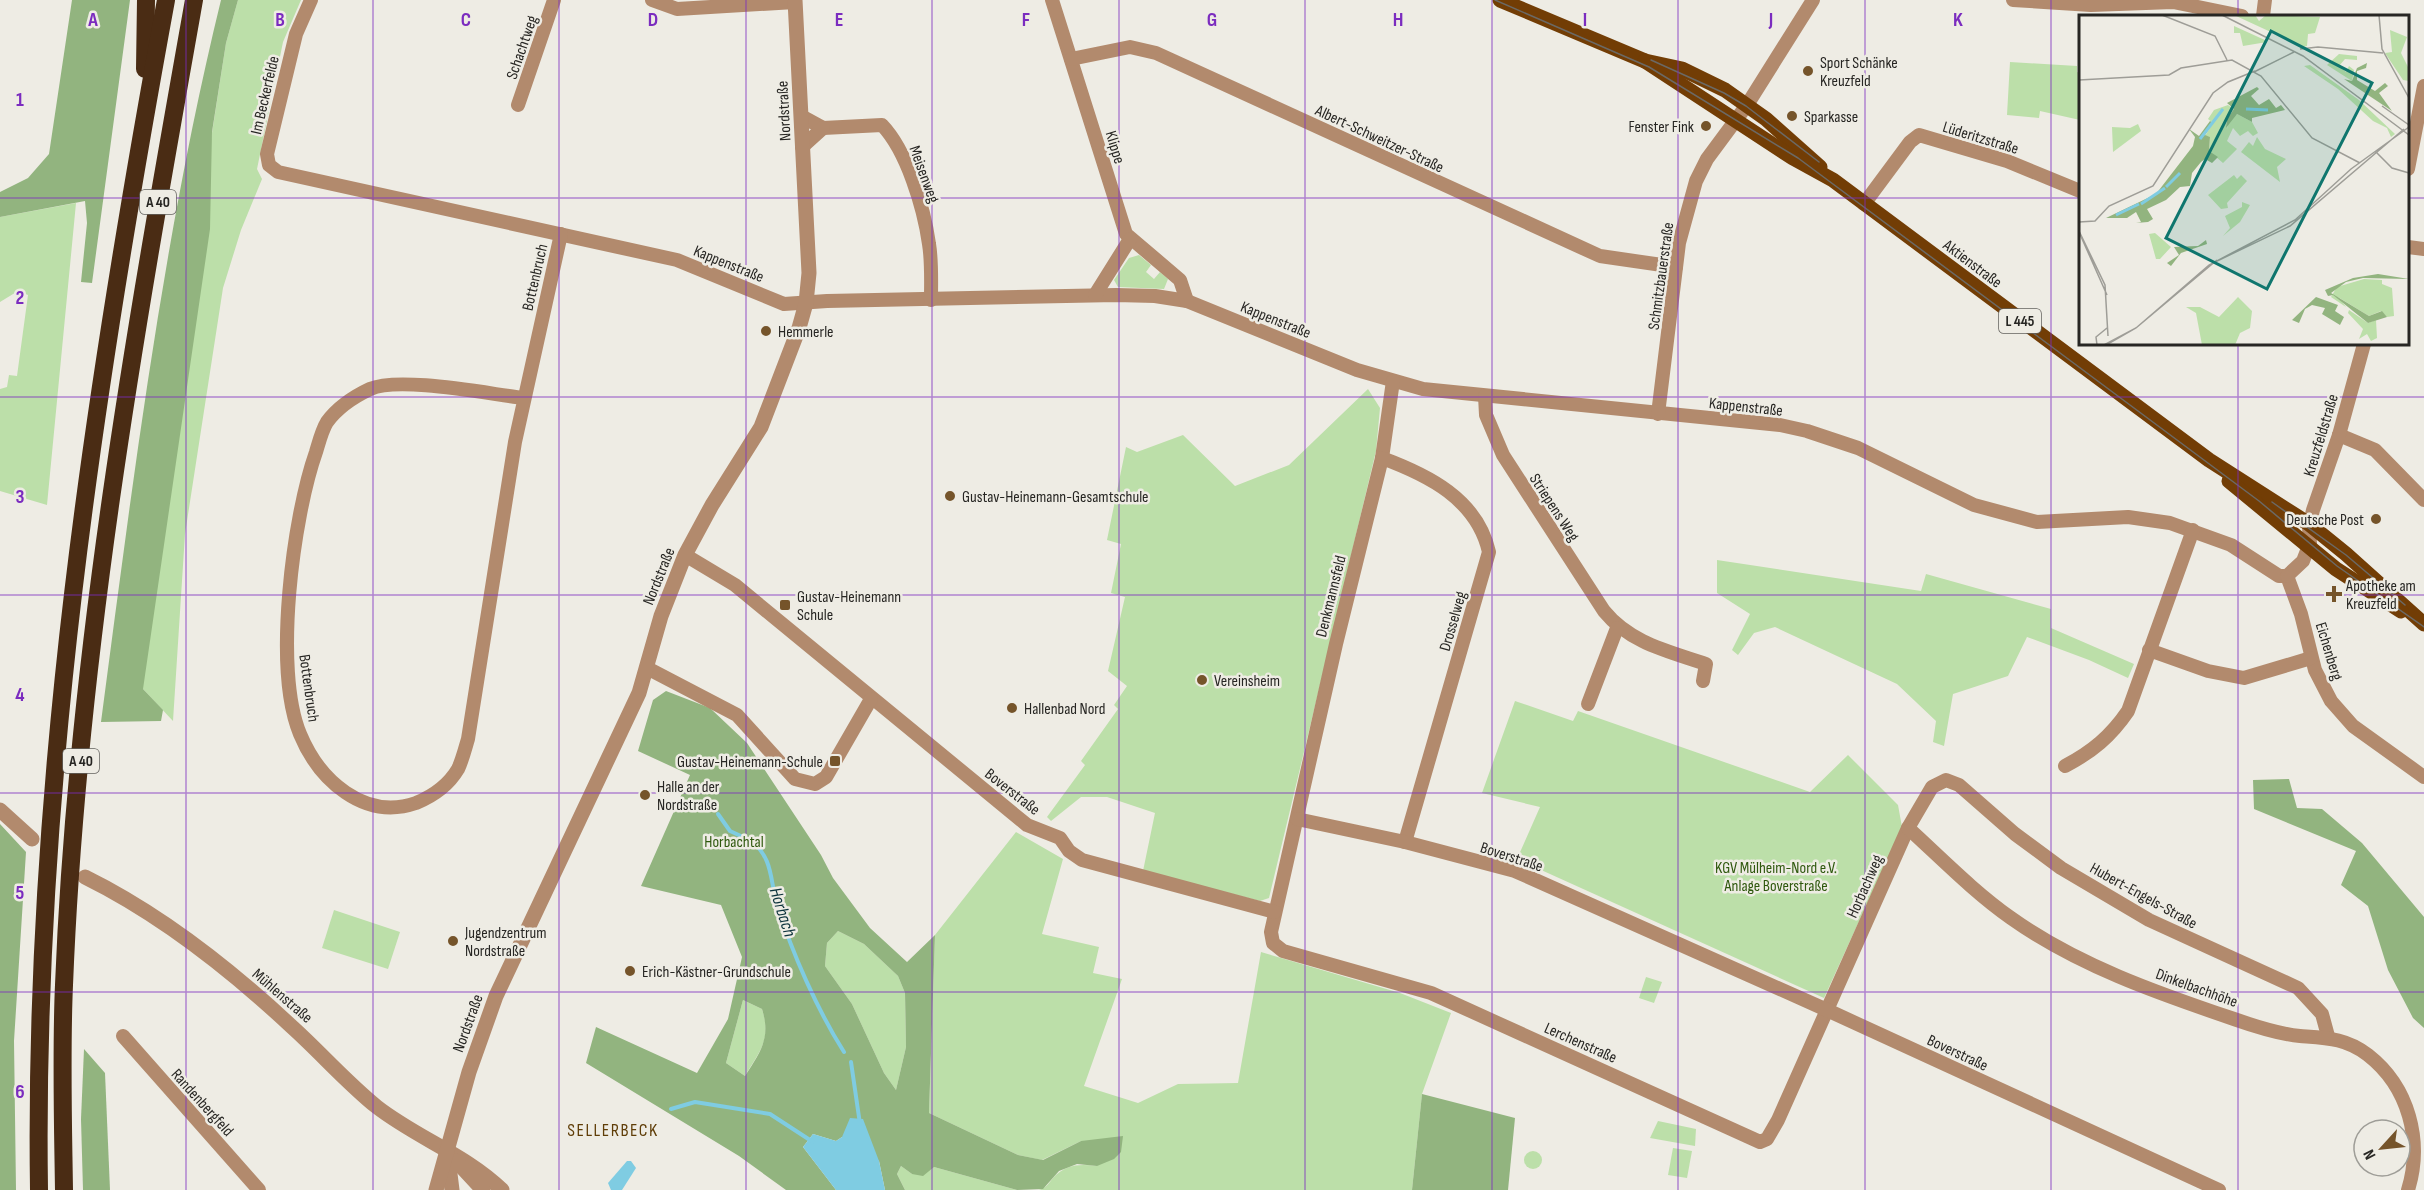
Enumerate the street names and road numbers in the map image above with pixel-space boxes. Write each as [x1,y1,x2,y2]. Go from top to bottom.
street label: Schachtweg [503,13,542,82]
street label: Im Beckerfelde [247,54,284,136]
street label: Nordstraße [773,80,796,141]
street label: Albert-Schweitzer-Straße [1311,101,1447,177]
street label: Lüderitzstraße [1940,118,2021,159]
street label: Klippe [1101,129,1129,166]
street label: Meisenweg [904,143,943,206]
road number: A 40 [140,190,176,214]
street label: Schmitzbauerstraße [1645,221,1678,331]
street label: Aktienstraße [1938,235,2005,292]
street label: Bottenbruch [519,242,552,313]
street label: Kappenstraße [691,242,766,287]
street label: Kappenstraße [1238,298,1313,343]
road number: L 445 [1999,309,2041,333]
street label: Kreuzfeldstraße [2300,392,2343,479]
street label: Kappenstraße [1708,394,1784,421]
street label: Striepens Weg [1525,470,1583,545]
street label: Nordstraße [639,545,679,608]
street label: Denkmannsfeld [1312,554,1351,639]
street label: Drosselweg [1436,589,1471,653]
street label: Eichenberg [2311,620,2346,683]
street label: Bottenbruch [294,653,323,723]
road number: A 40 [63,749,99,773]
street label: Boverstraße [981,765,1043,820]
street label: Boverstraße [1478,838,1545,876]
street label: Horbachweg [1843,852,1888,921]
street label: Hubert-Engels-Straße [2086,859,2200,934]
street label: Mühlenstraße [248,965,316,1027]
street label: Dinkelbachhöhe [2153,965,2240,1012]
street label: Nordstraße [449,992,488,1055]
street label: Lerchenstraße [1541,1019,1620,1068]
street label: Boverstraße [1924,1031,1991,1076]
street label: Randenbergfeld [167,1065,237,1141]

